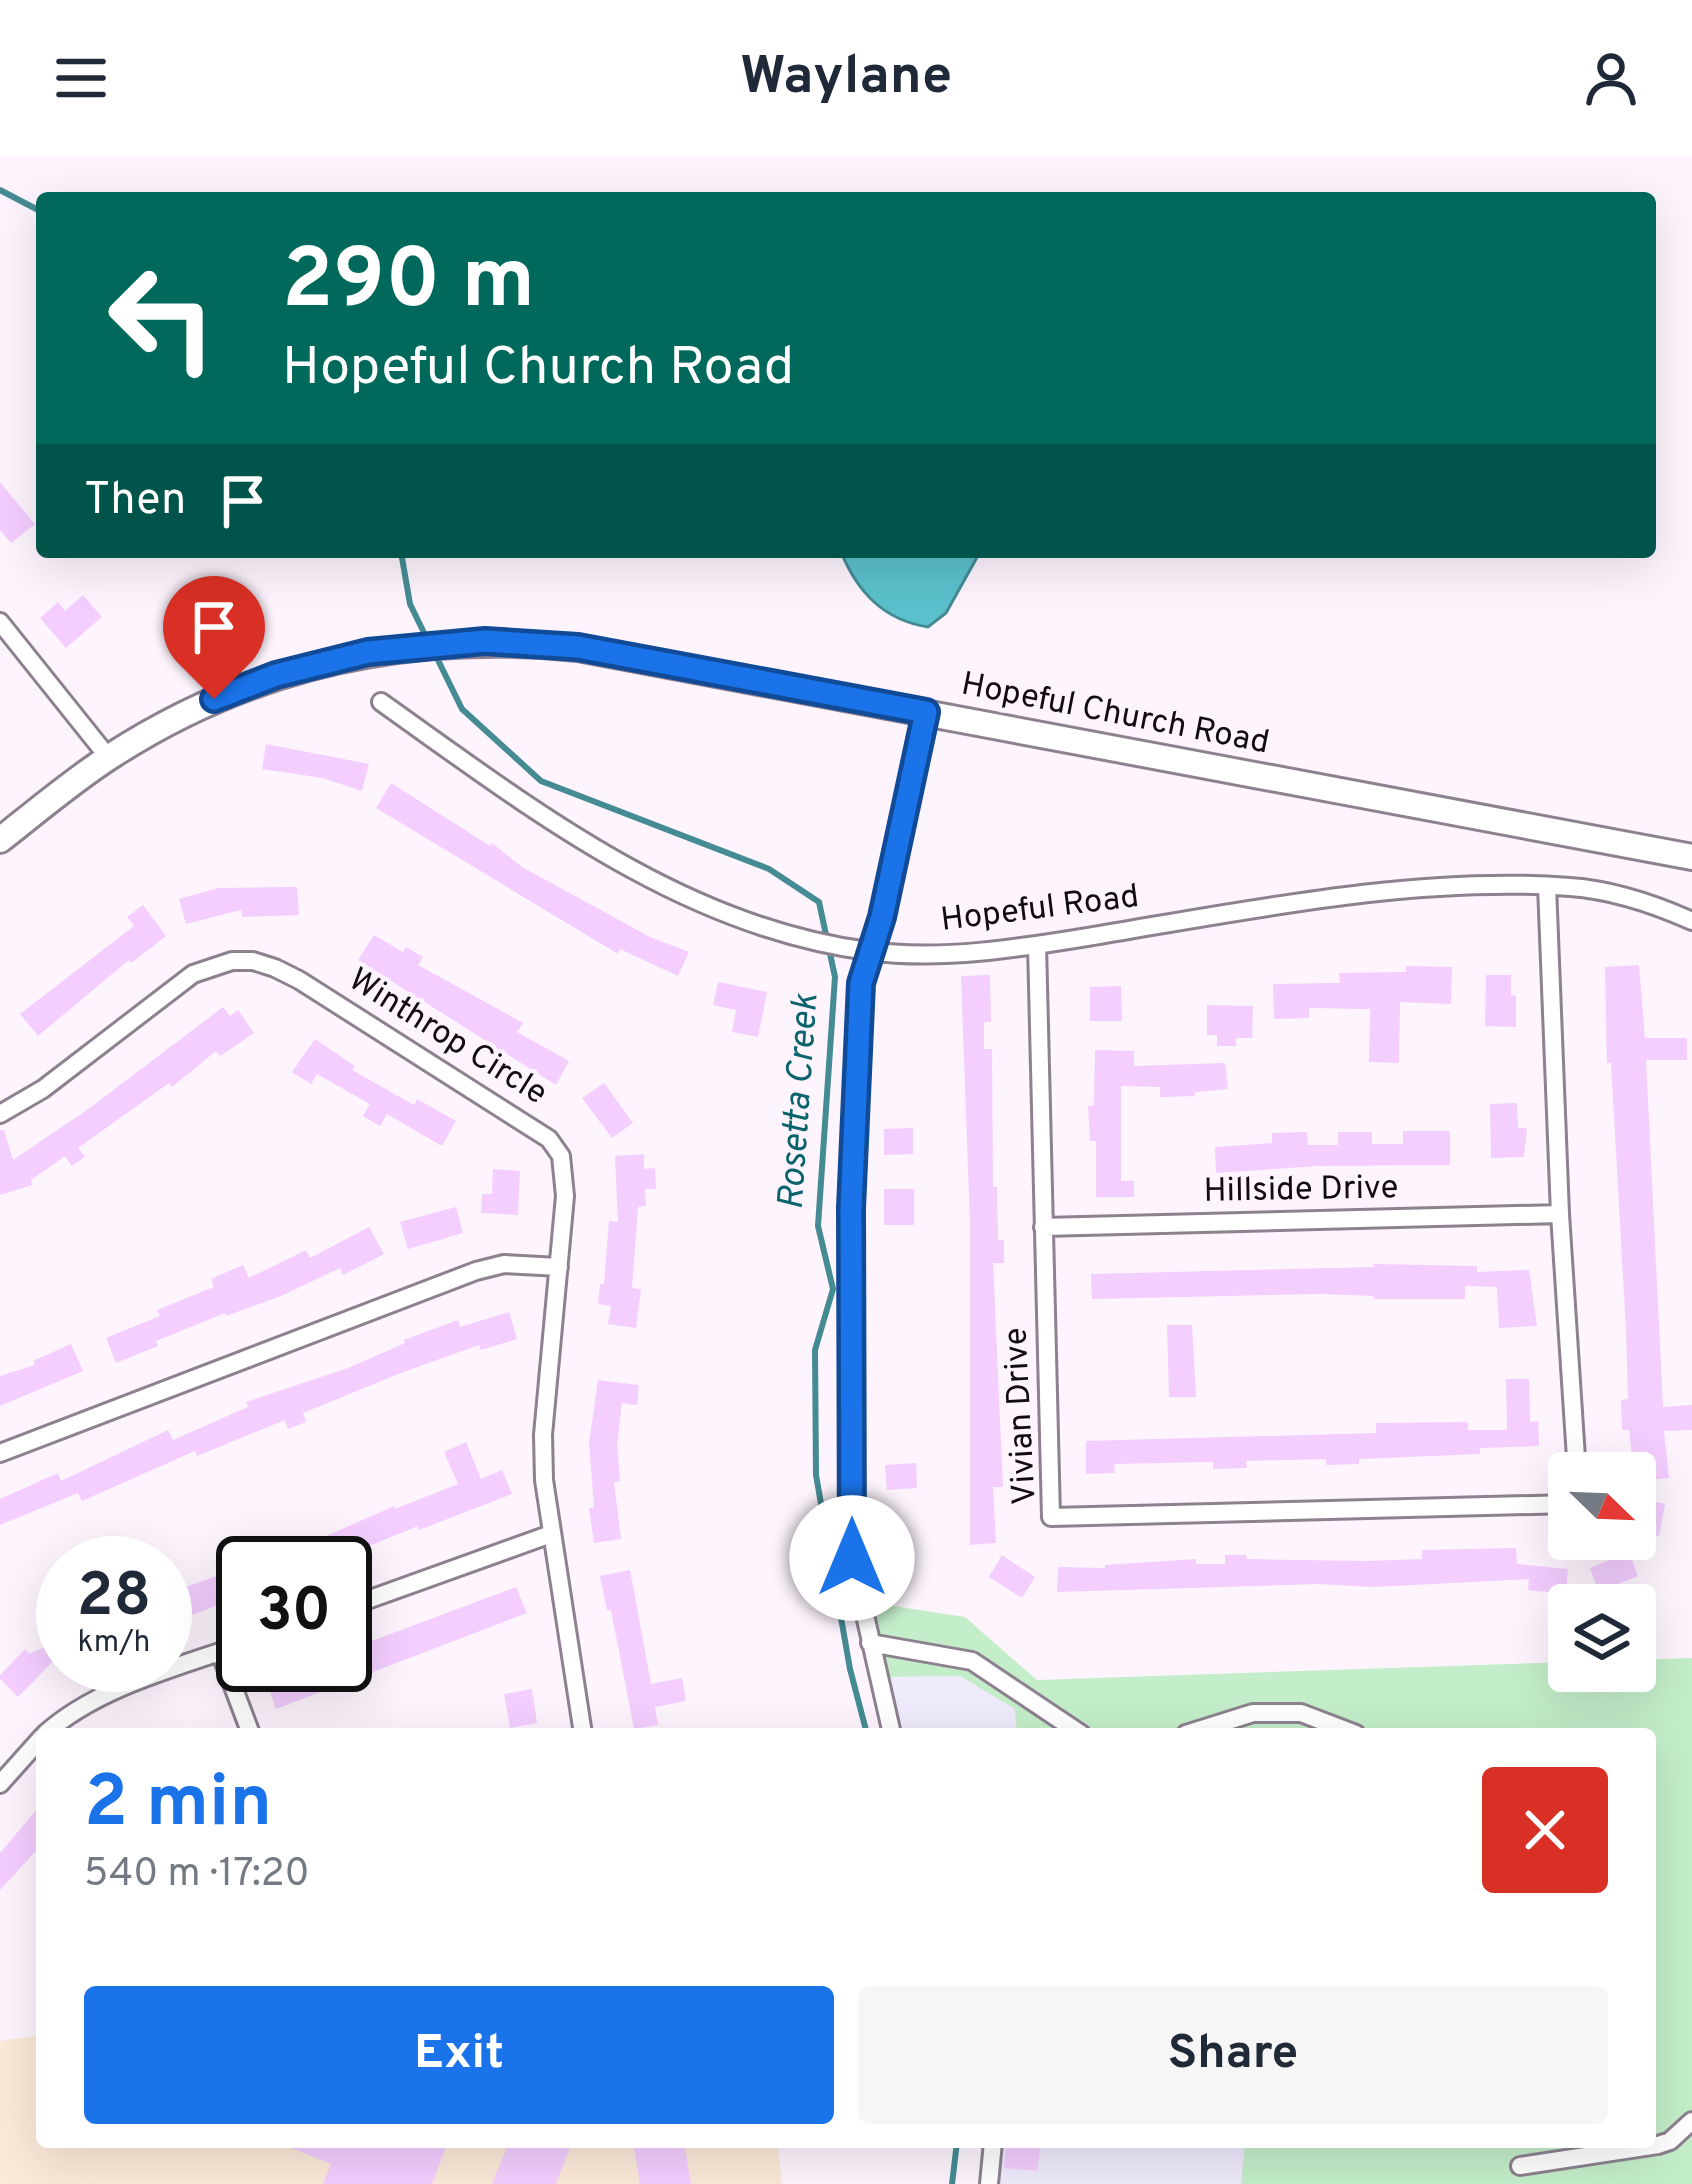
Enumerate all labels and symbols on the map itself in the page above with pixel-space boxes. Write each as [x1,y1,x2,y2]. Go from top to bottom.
pin [163,576,265,699]
street label: Hopeful Church Road [957,665,1273,765]
street label: Hopeful Road [939,877,1141,943]
street label: Winthrop Circle [340,960,554,1116]
water label: Rosetta Creek [770,992,831,1211]
street label: Hillside Drive [1203,1168,1399,1214]
street label: Vivian Drive [996,1326,1048,1506]
north arrow [1548,1452,1656,1560]
position arrow [789,1495,915,1621]
speed limit sign: 30 [216,1536,372,1692]

